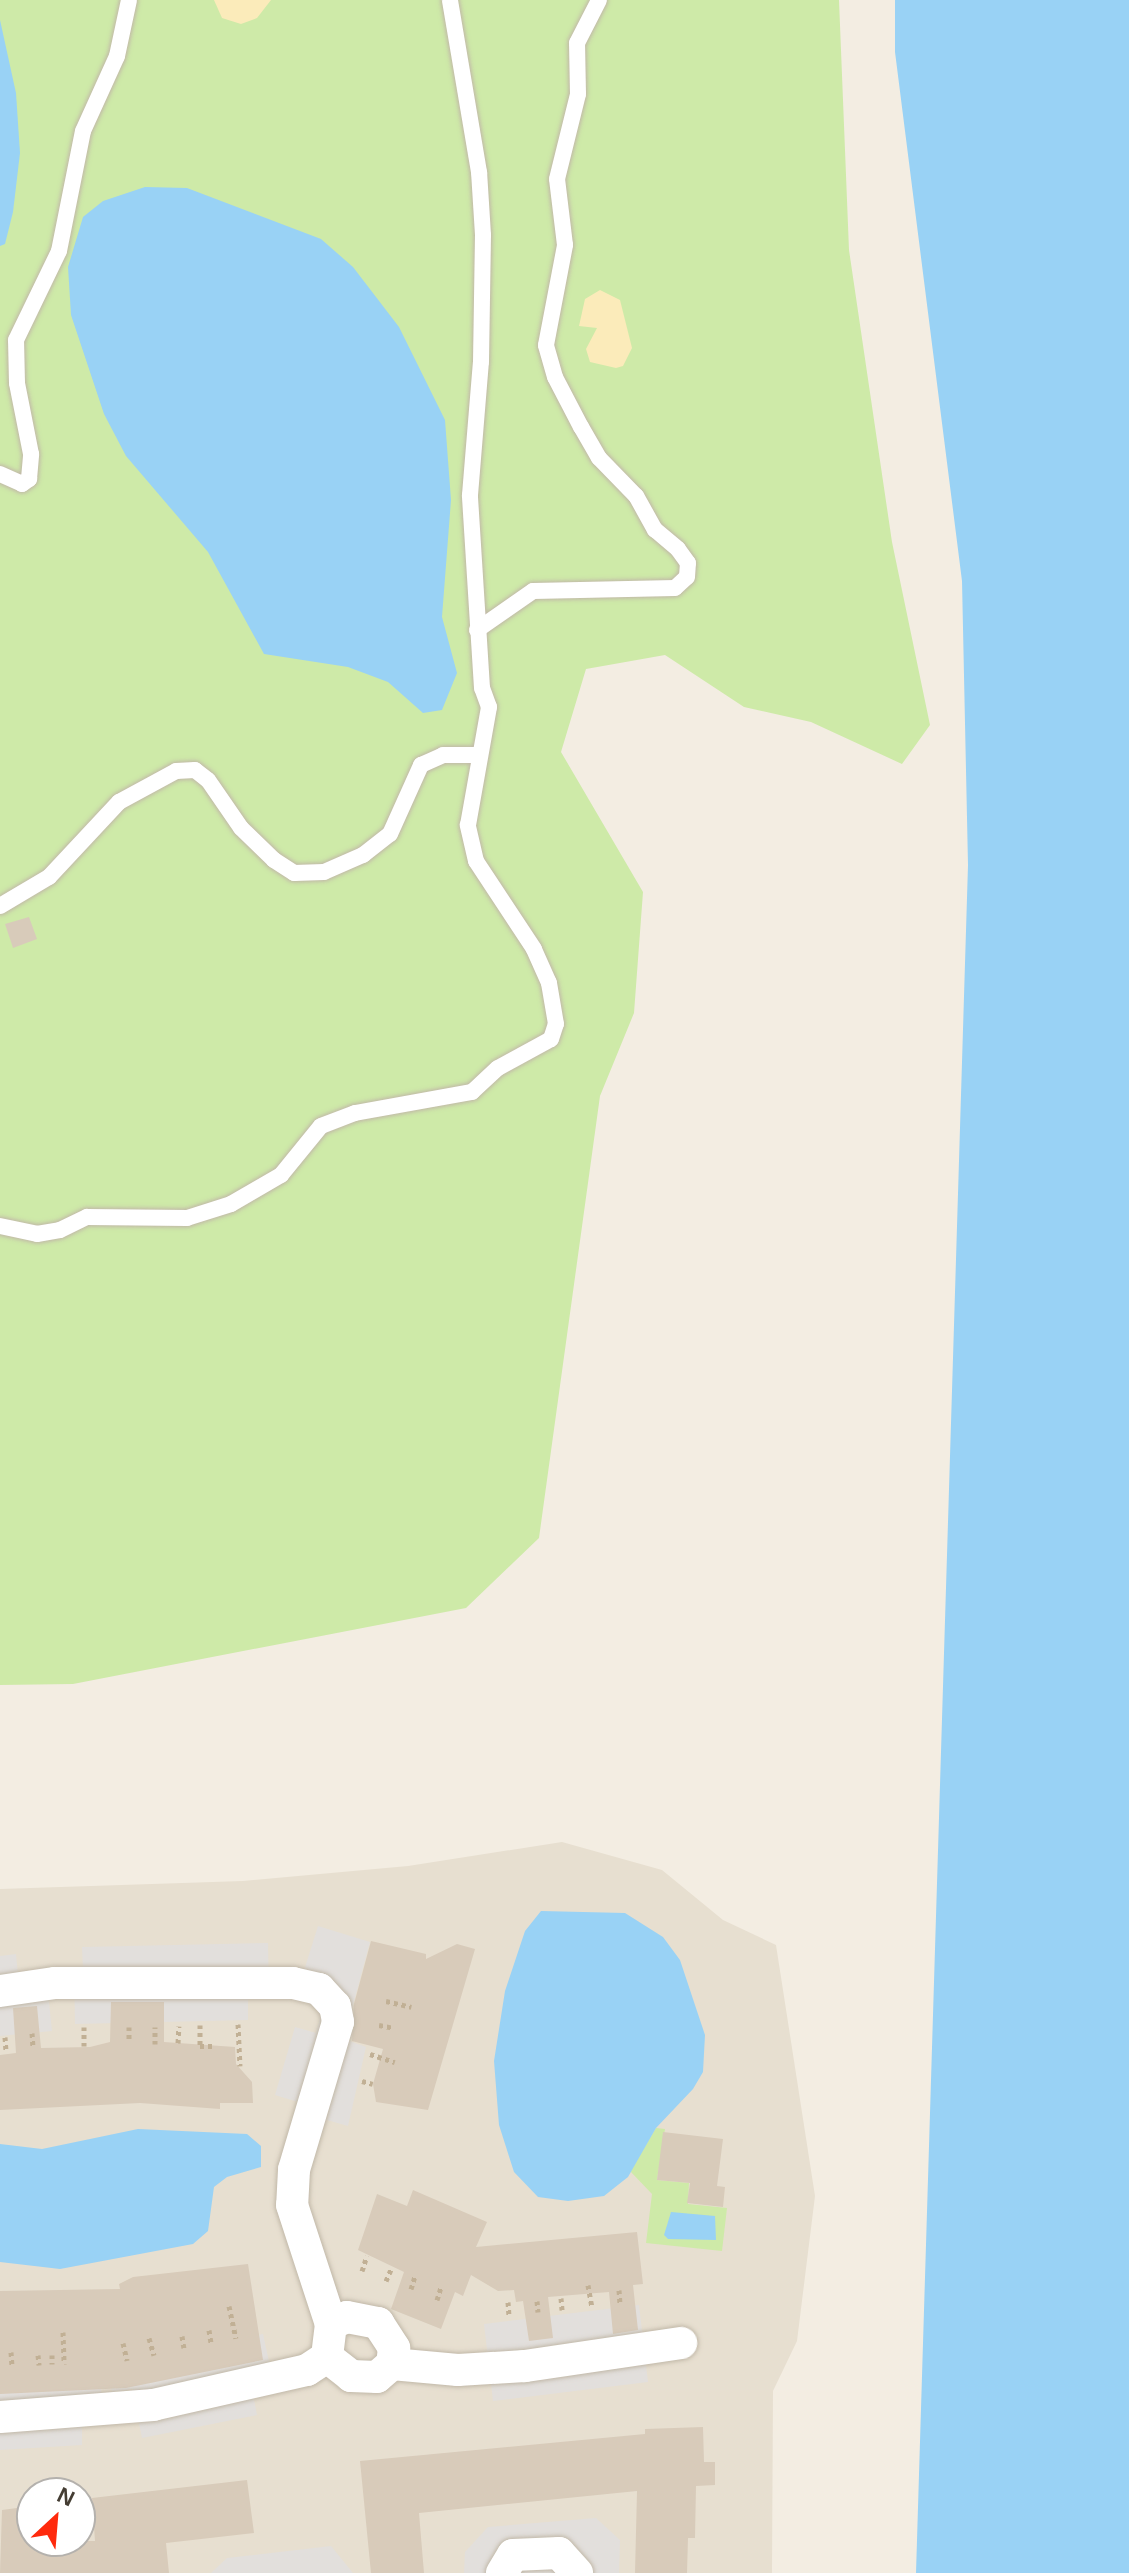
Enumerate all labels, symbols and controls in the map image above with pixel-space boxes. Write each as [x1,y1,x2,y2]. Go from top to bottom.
north arrow [16,2477,96,2557]
text: N [53,2482,78,2511]

